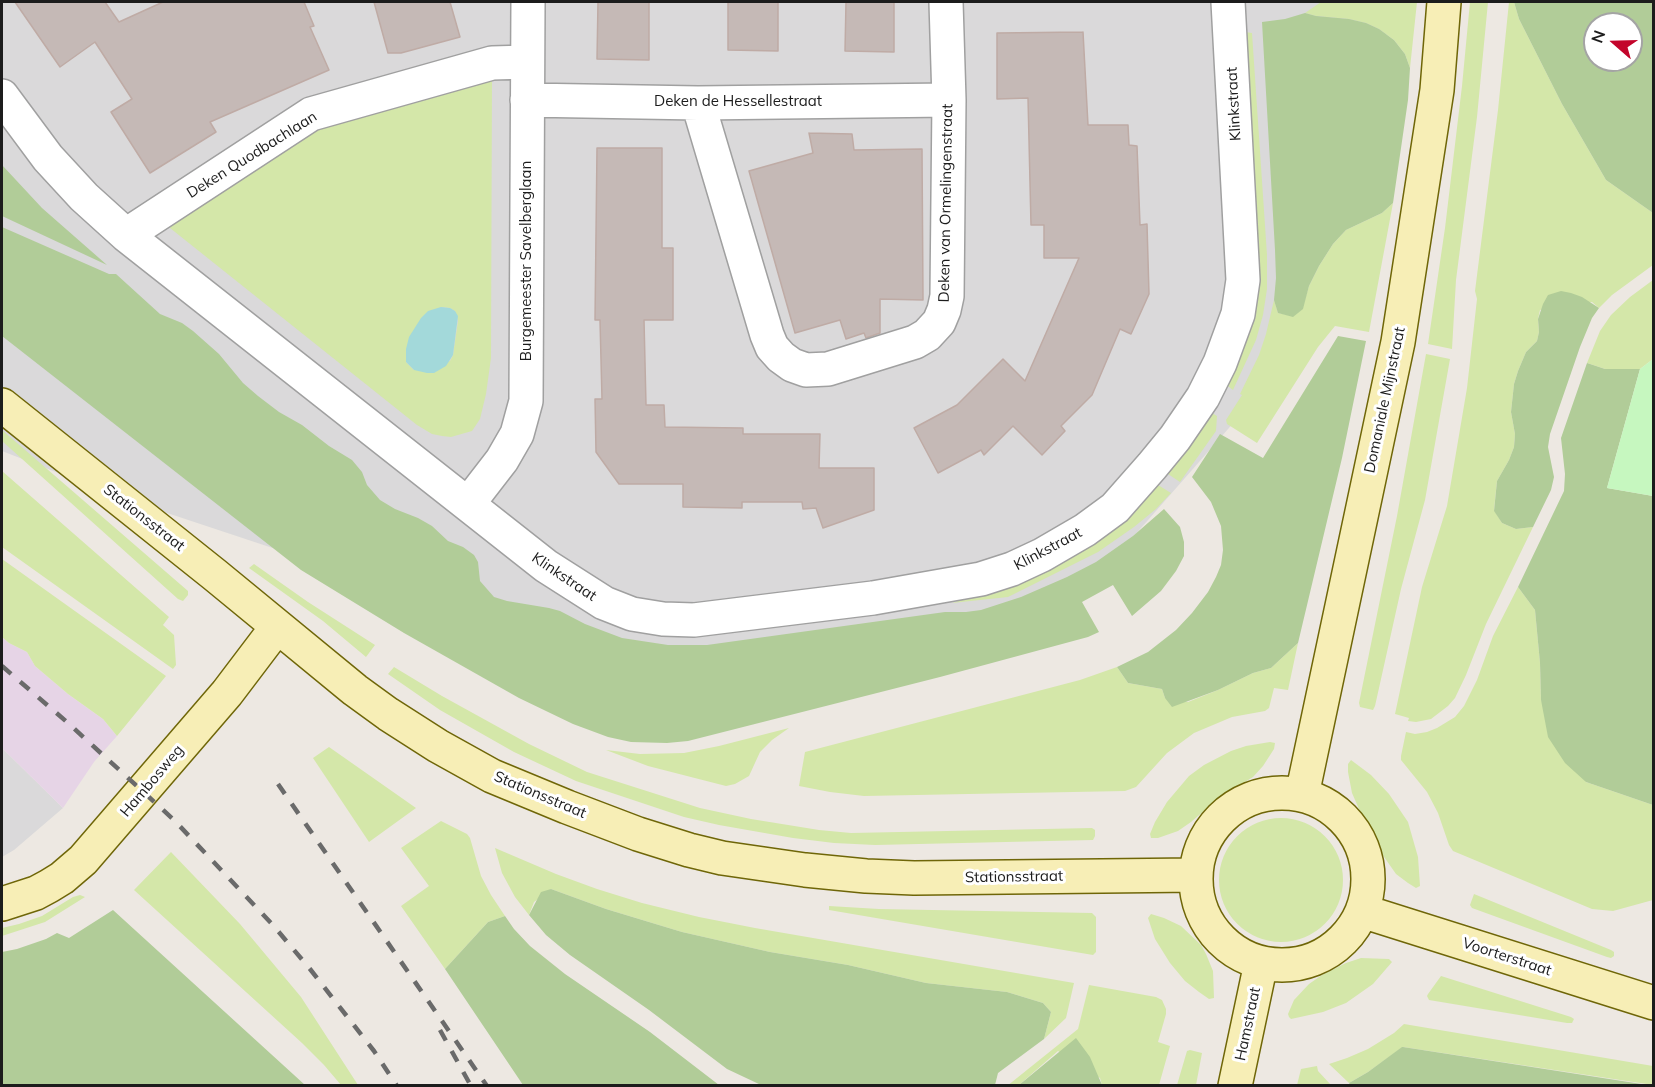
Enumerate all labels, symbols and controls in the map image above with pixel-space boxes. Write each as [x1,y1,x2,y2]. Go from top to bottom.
north arrow [1583,12,1643,72]
text: N [1586,27,1609,46]
street label: Klinkstraat [1223,66,1245,142]
street label: Deken de Hessellestraat [654,92,822,110]
street label: Deken van Ormelingenstraat [935,103,957,303]
street label: Deken Quodbachlaan [184,108,320,202]
street label: Burgemeester Savelberglaan [517,161,535,361]
street label: Domaniale Mijnstraat [1361,325,1409,475]
street label: Stationsstraat [100,481,188,555]
street label: Klinkstraat [1011,524,1085,574]
street label: Klinkstraat [528,549,600,605]
street label: Hambosweg [117,741,187,821]
street label: Stationsstraat [491,767,589,823]
street label: Stationsstraat [965,867,1063,887]
street label: Voorterstraat [1460,934,1554,980]
street label: Hamstraat [1231,985,1265,1063]

